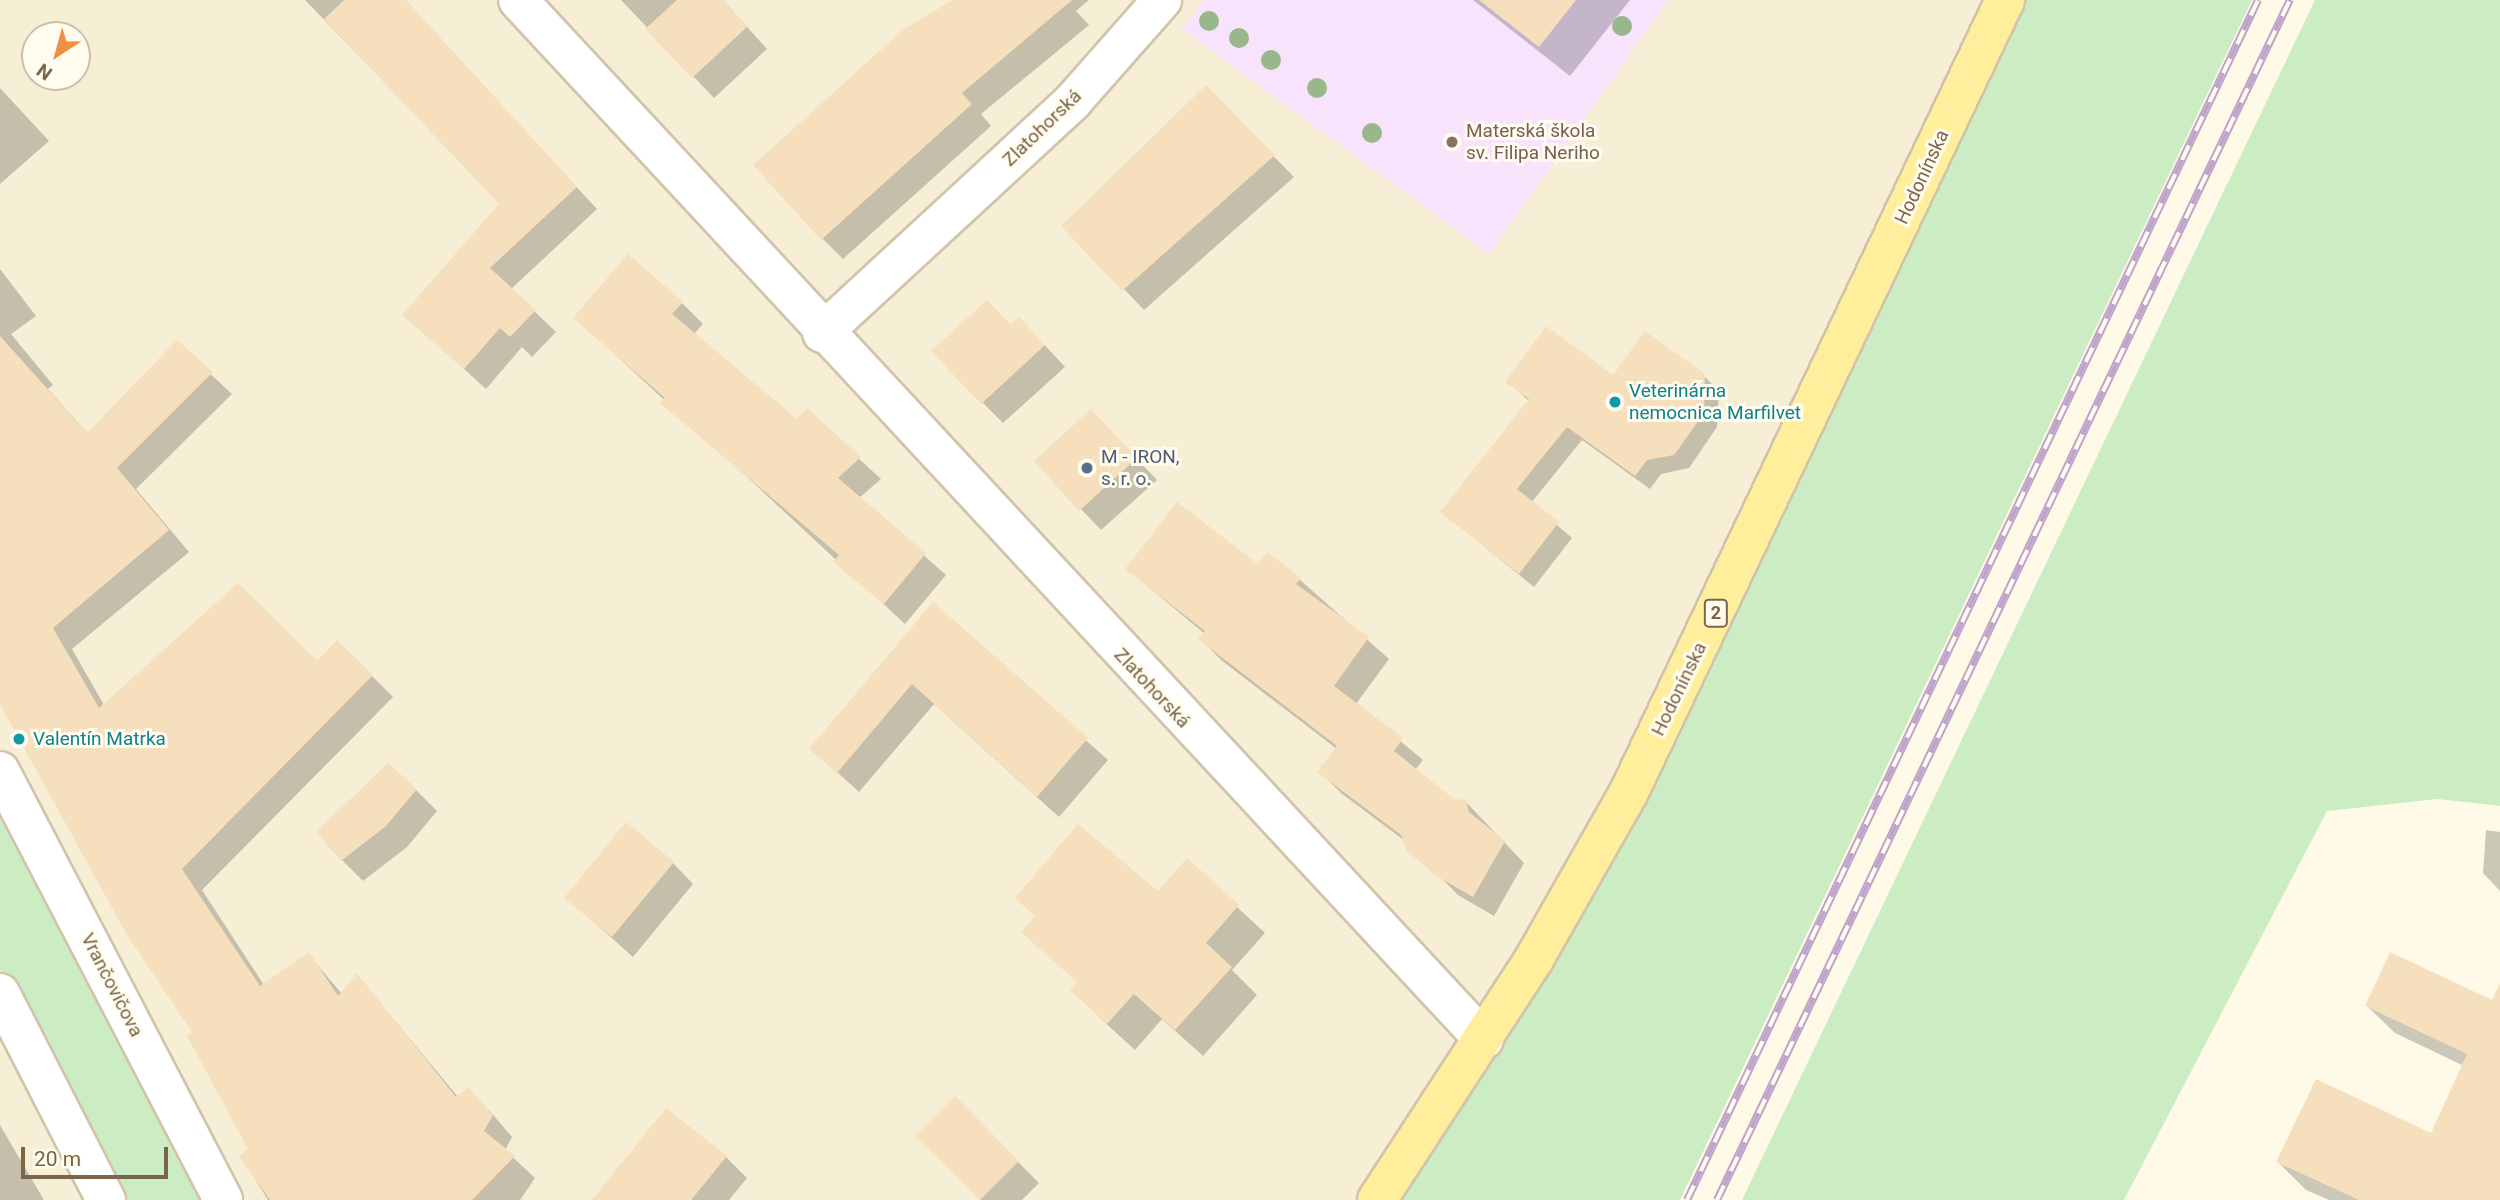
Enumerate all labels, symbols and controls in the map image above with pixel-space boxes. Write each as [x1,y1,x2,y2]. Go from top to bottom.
north arrow [21,21,91,91]
text: N [32,59,57,85]
street label: Zlatohorská [998,85,1086,171]
place label: Materská škola sv. Filipa Neriho [1466,120,1600,164]
street label: Hodonínska [1890,126,1954,228]
marker: Materská škola sv. Filipa Neriho [1444,134,1460,150]
place label: Veterinárna nemocnica Marfilvet [1629,380,1801,424]
marker: Veterinárna nemocnica Marfilvet [1607,394,1623,410]
place label: M - IRON, s. r. o. [1101,446,1180,490]
marker: M - IRON, s. r. o. [1079,460,1095,476]
road number: 2 [1704,598,1728,628]
street label: Hodonínska [1647,638,1711,740]
street label: Zlatohorská [1109,643,1195,733]
place label: Valentín Matrka [33,728,166,750]
marker: Valentín Matrka [11,731,27,747]
street label: Vrančovičova [76,929,148,1041]
scale bar [24,1134,172,1178]
text: 20 m [34,1147,81,1171]

